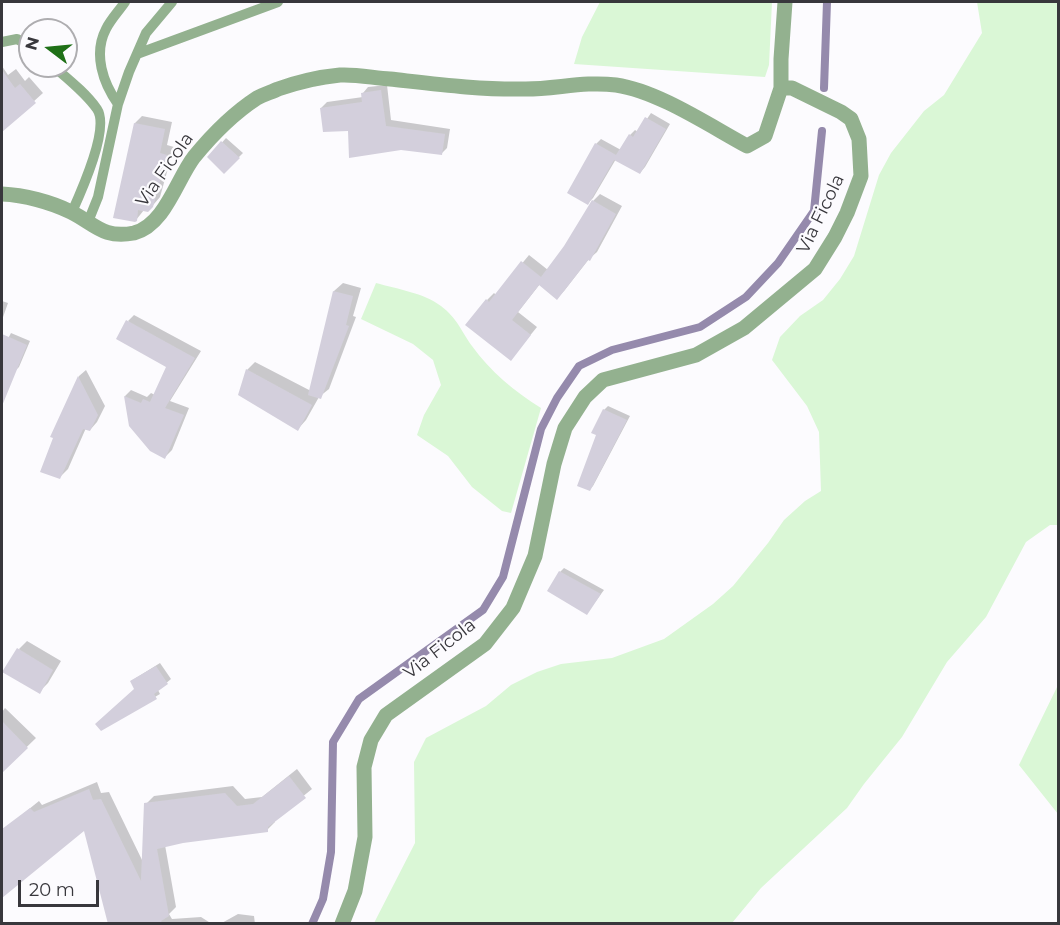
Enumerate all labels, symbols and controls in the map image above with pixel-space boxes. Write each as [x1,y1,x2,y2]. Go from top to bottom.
north arrow [18,18,78,78]
text: N [21,35,43,52]
street label: Via Ficola [132,129,198,211]
street label: Via Ficola [793,171,849,257]
street label: Via Ficola [400,614,480,684]
scale bar [21,868,102,906]
text: 20 m [29,879,75,901]

